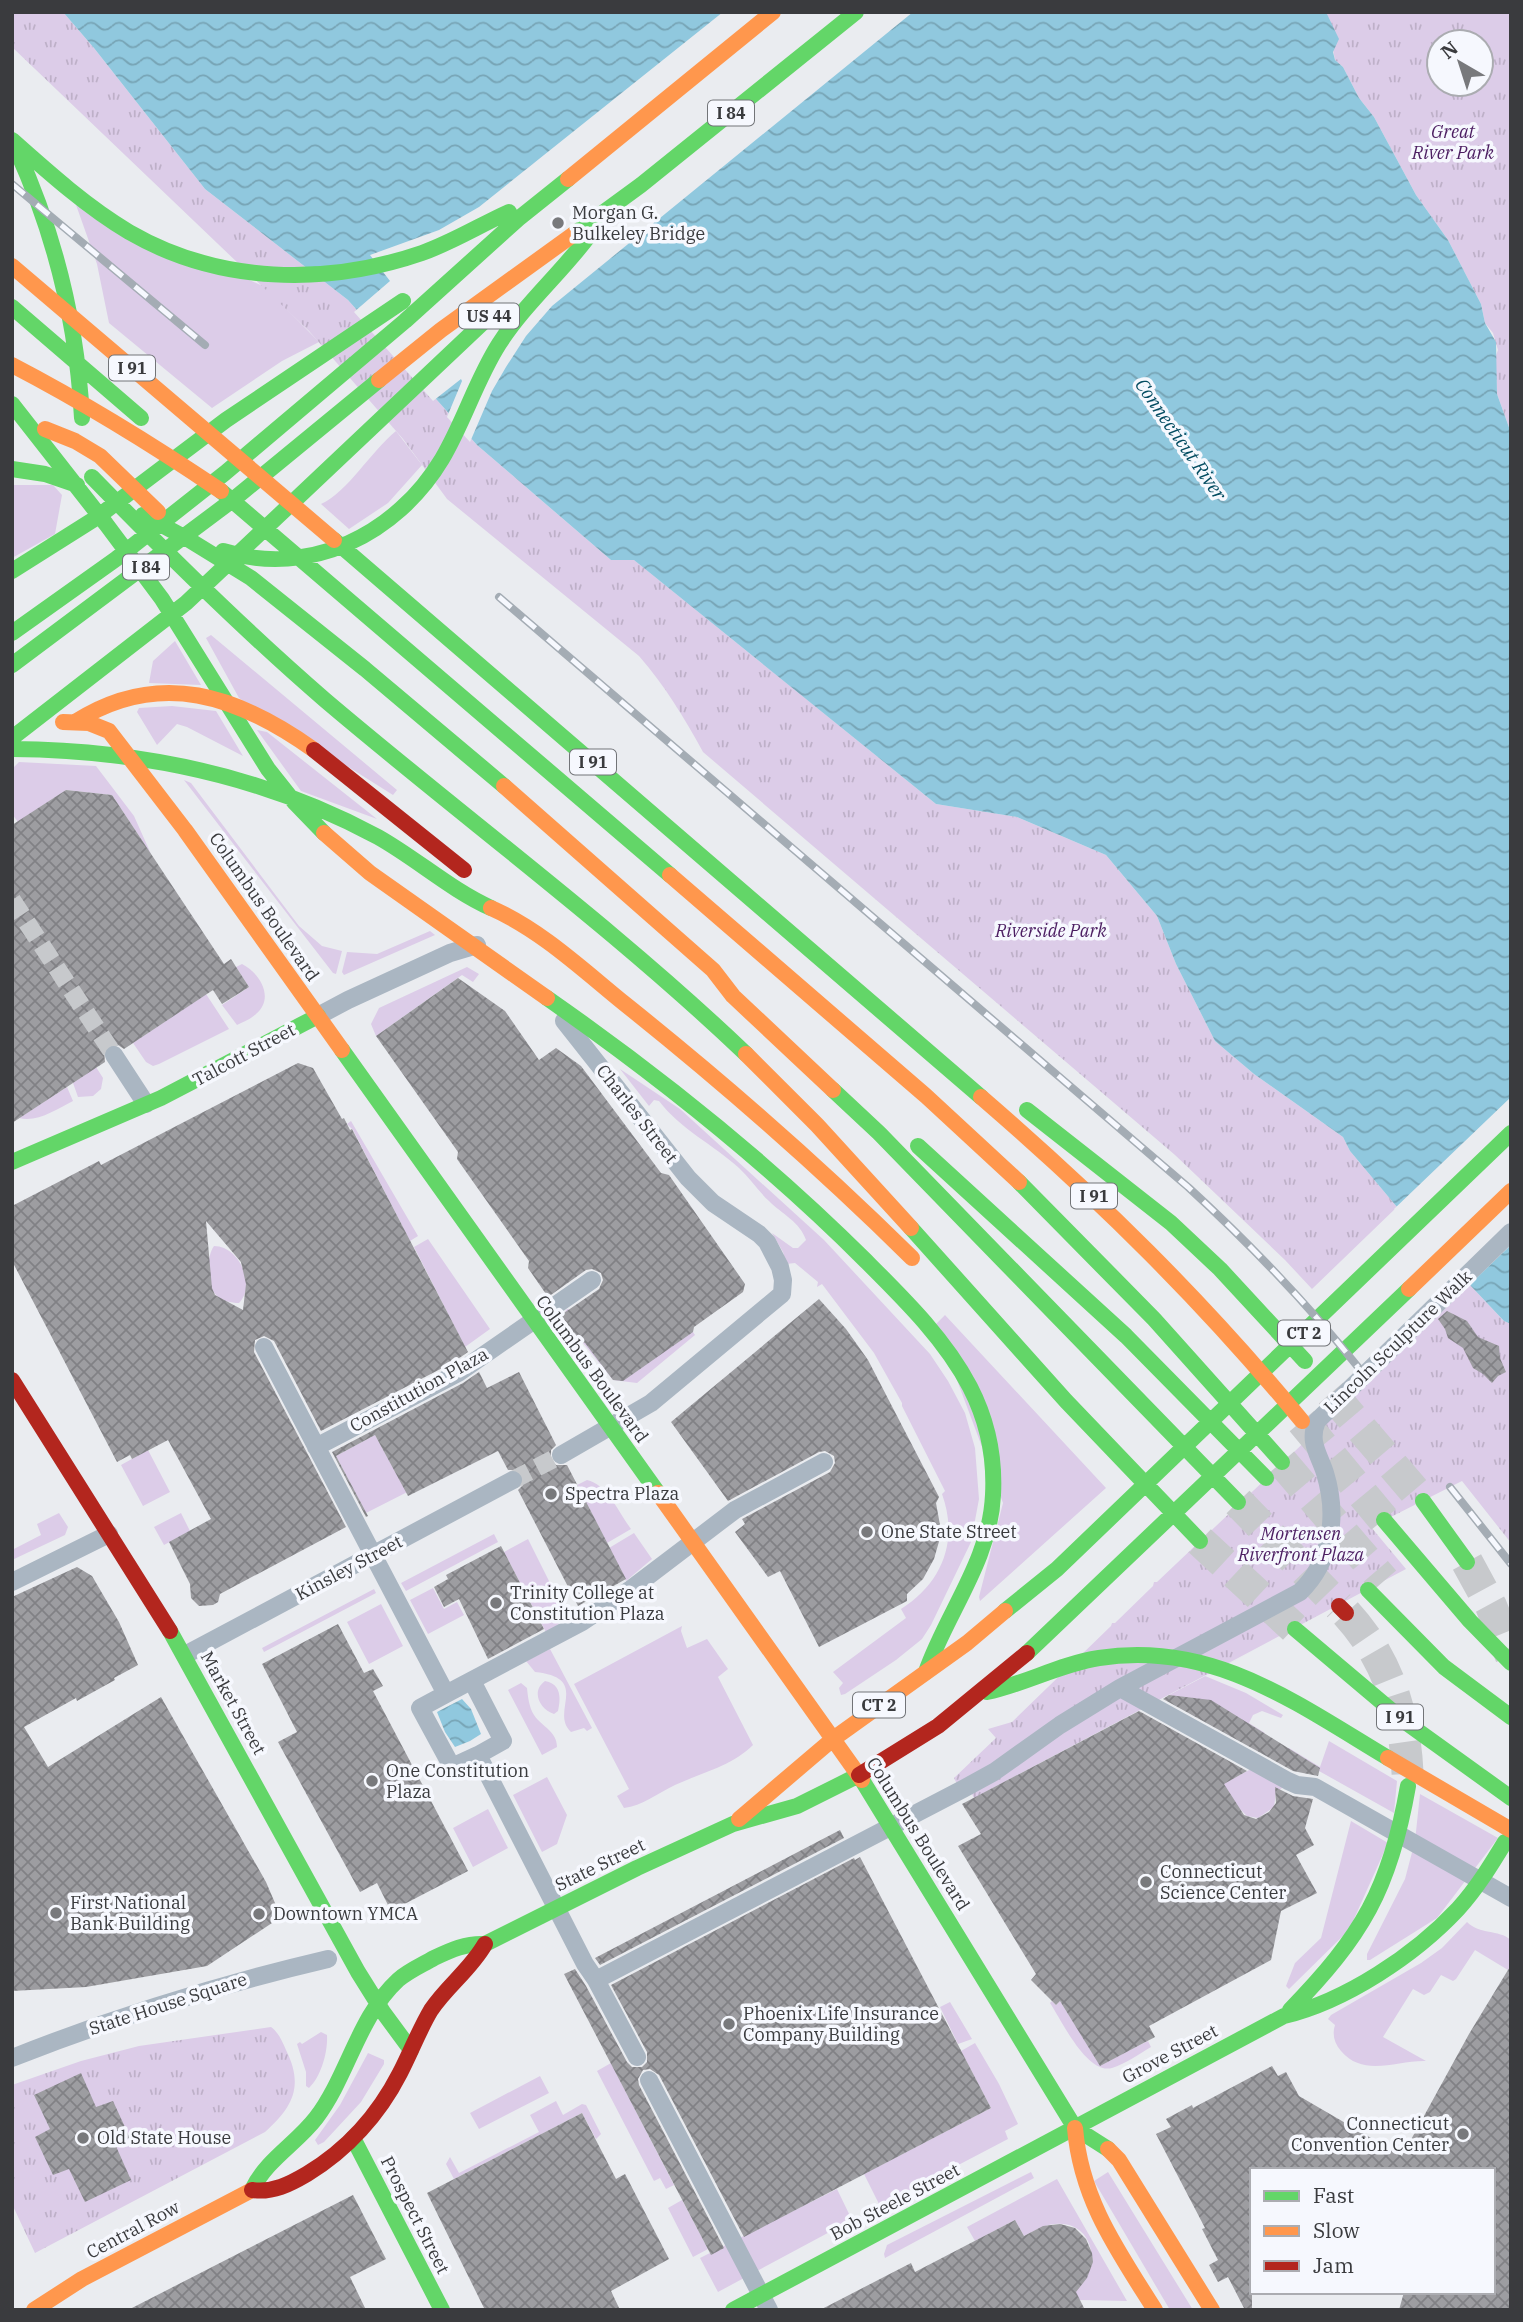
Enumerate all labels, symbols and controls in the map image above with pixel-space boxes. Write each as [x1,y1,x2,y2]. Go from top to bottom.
north arrow [1425,28,1495,98]
text: N [1436,36,1463,64]
road number: I 84 [708,100,754,125]
park label: Great River Park [1411,120,1494,164]
place label: Morgan G. Bulkeley Bridge [572,201,705,245]
marker: Morgan G. Bulkeley Bridge [550,215,566,231]
road number: US 44 [459,304,519,328]
road number: I 91 [109,356,155,380]
water label: Connecticut River [1130,373,1232,505]
road number: I 84 [123,554,169,580]
road number: I 91 [570,750,616,775]
street label: Columbus Boulevard [204,828,325,986]
park label: Riverside Park [994,919,1107,942]
street label: Talcott Street [189,1018,299,1091]
street label: Charles Street [592,1060,683,1168]
road number: I 91 [1071,1184,1117,1208]
street label: Lincoln Sculpture Walk [1319,1265,1477,1418]
street label: Columbus Boulevard [531,1290,654,1447]
road number: CT 2 [1278,1320,1330,1345]
street label: Constitution Plaza [346,1342,492,1437]
place label: Spectra Plaza [565,1482,680,1505]
marker: Spectra Plaza [543,1486,559,1502]
place label: One State Street [881,1520,1017,1543]
park label: Mortensen Riverfront Plaza [1237,1522,1364,1566]
marker: One State Street [859,1524,875,1540]
street label: Kinsley Street [291,1530,406,1605]
place label: Trinity College at Constitution Plaza [510,1581,665,1625]
marker: Trinity College at Constitution Plaza [488,1595,504,1611]
street label: Market Street [196,1647,271,1758]
road number: CT 2 [853,1693,905,1718]
road number: I 91 [1377,1704,1423,1730]
street label: Columbus Boulevard [862,1753,975,1915]
place label: One Constitution Plaza [386,1759,529,1803]
marker: One Constitution Plaza [364,1773,380,1789]
street label: State Street [551,1833,649,1896]
place label: Connecticut Science Center [1160,1860,1286,1904]
marker: Connecticut Science Center [1138,1874,1154,1890]
place label: First National Bank Building [70,1891,190,1935]
place label: Downtown YMCA [273,1902,419,1925]
marker: First National Bank Building [48,1905,64,1921]
marker: Downtown YMCA [251,1906,267,1922]
street label: State House Square [86,1967,250,2040]
place label: Phoenix Life Insurance Company Building [743,2002,939,2046]
marker: Phoenix Life Insurance Company Building [721,2016,737,2032]
street label: Grove Street [1118,2019,1221,2088]
place label: Connecticut Convention Center [1291,2112,1449,2156]
place label: Old State House [97,2126,231,2149]
marker: Connecticut Convention Center [1455,2126,1471,2142]
marker: Old State House [75,2130,91,2146]
street label: Prospect Street [376,2152,455,2278]
street label: Bob Steele Street [826,2158,963,2245]
legend [1250,2168,1495,2294]
text: Fast [1313,2181,1354,2209]
street label: Central Row [82,2195,183,2264]
text: Slow [1313,2216,1360,2244]
text: Jam [1313,2251,1354,2279]

